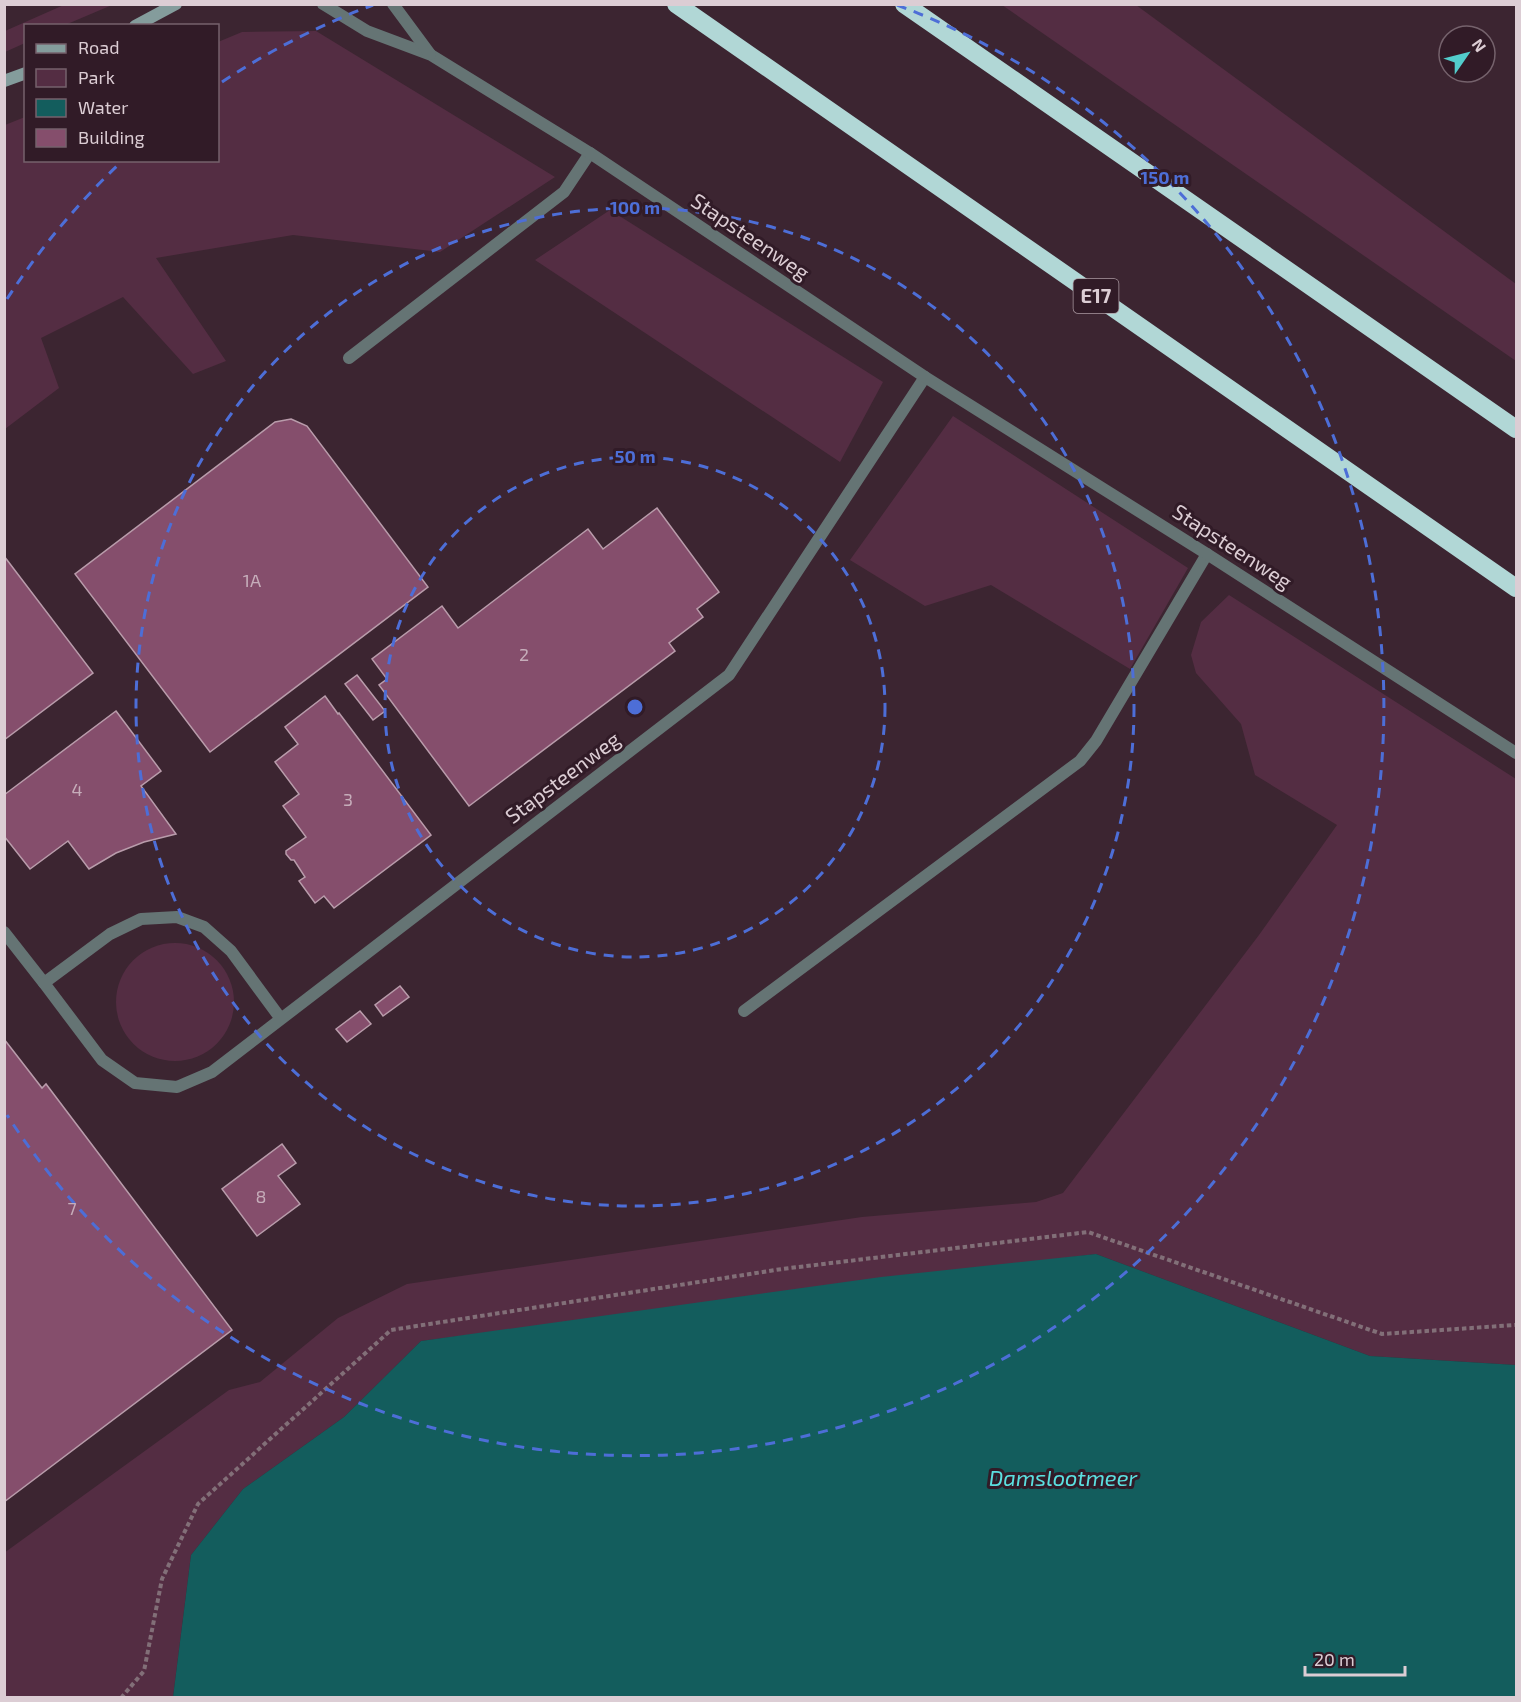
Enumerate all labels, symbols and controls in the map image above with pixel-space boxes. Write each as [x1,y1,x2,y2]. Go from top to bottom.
legend [24,24,219,162]
north arrow [1437,24,1497,84]
text: N [1469,35,1491,55]
text: Road [78,36,119,58]
text: Park [78,66,115,88]
text: Water [78,96,128,118]
text: Building [78,126,145,148]
text: 150 m [1141,166,1189,188]
street label: Stapsteenweg [687,187,815,285]
text: 100 m [610,196,660,218]
road number: E17 [1074,279,1118,313]
text: 50 m [614,445,656,467]
street label: Stapsteenweg [1169,498,1297,594]
house number: 1A [243,569,262,591]
house number: 2 [519,643,529,665]
centre of rings [625,697,645,717]
street label: Stapsteenweg [500,725,625,828]
house number: 4 [71,778,83,800]
house number: 3 [343,788,353,810]
house number: 8 [256,1185,266,1207]
house number: 7 [67,1197,77,1219]
water label: Damslootmeer [989,1464,1138,1490]
scale bar [1305,1639,1406,1677]
text: 20 m [1314,1648,1355,1670]

